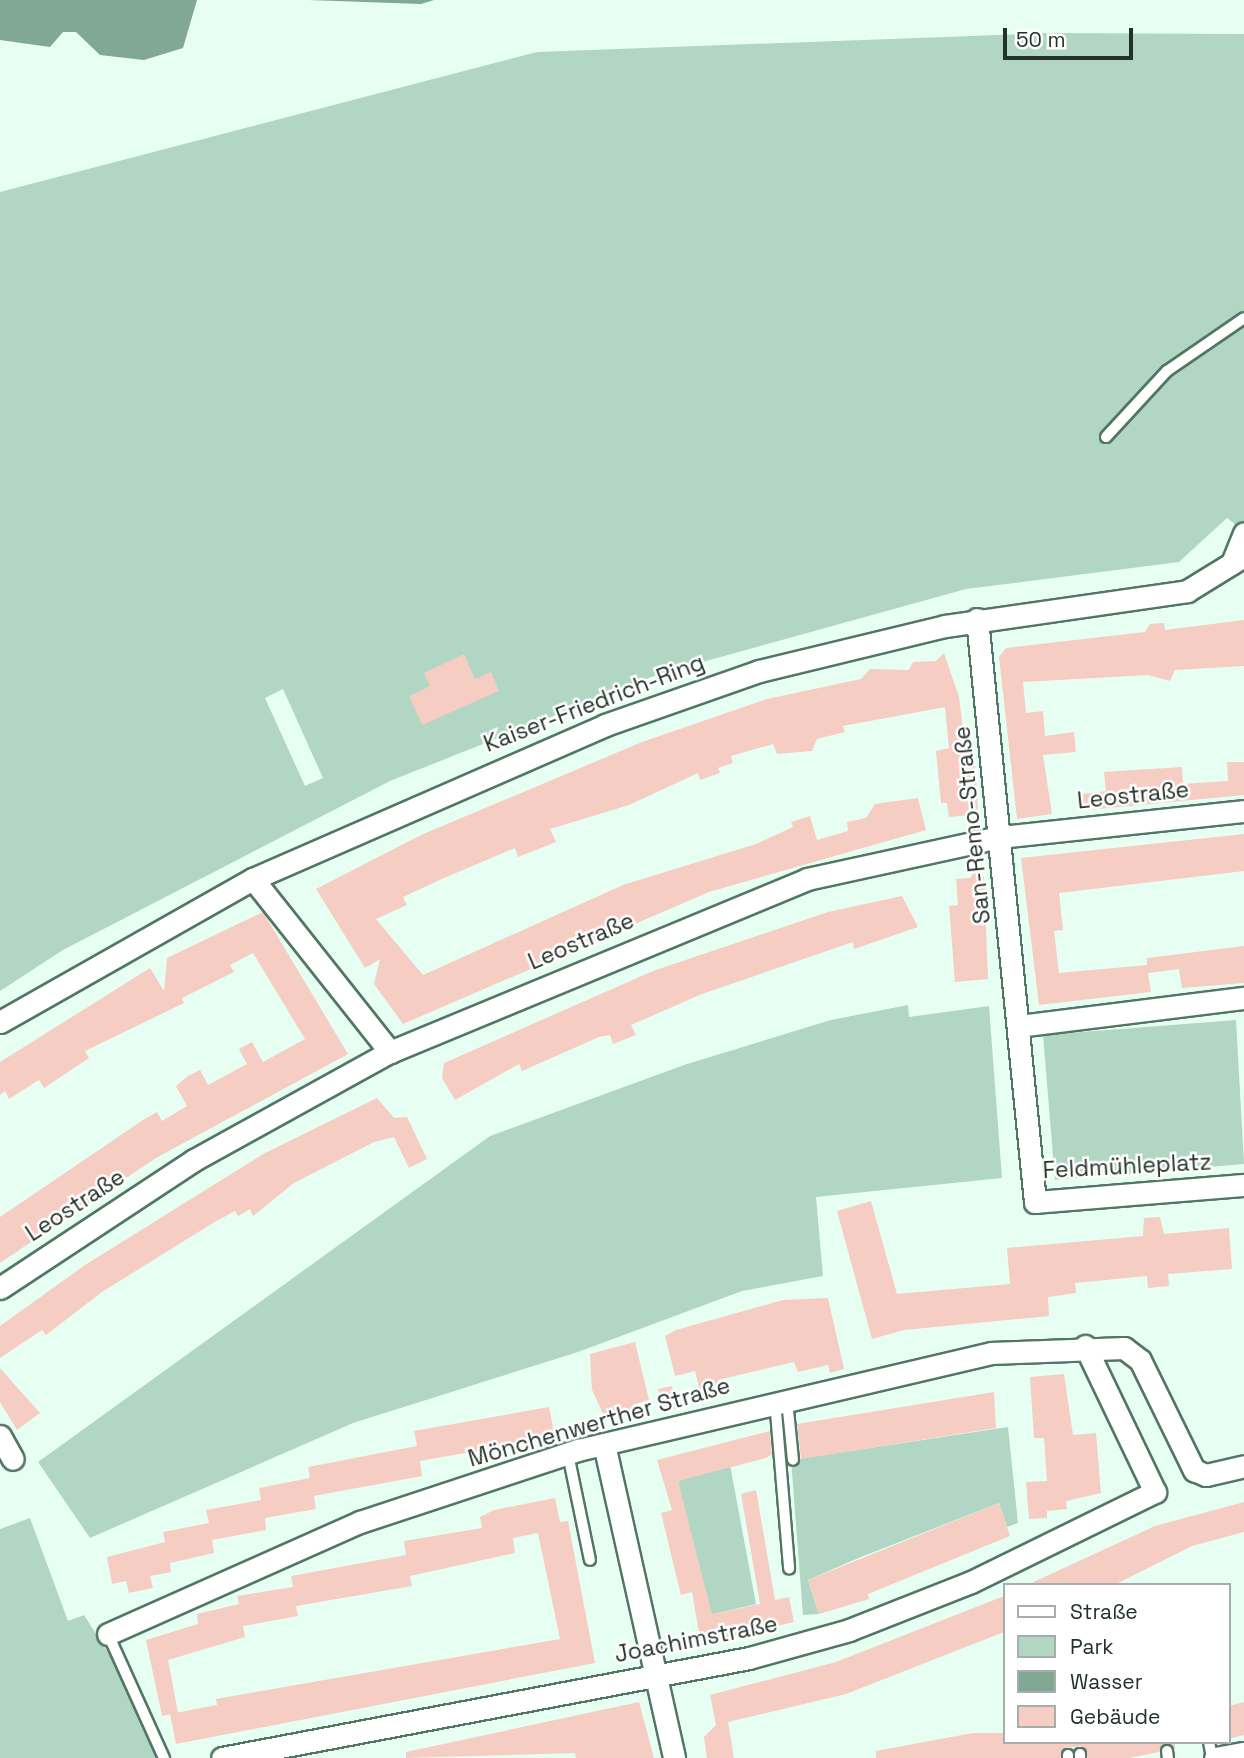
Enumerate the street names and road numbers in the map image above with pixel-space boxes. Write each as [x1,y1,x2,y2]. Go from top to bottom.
street label: Kaiser-Friedrich-Ring [480,648,708,758]
street label: San-Remo-Straße [948,725,996,925]
street label: Leostraße [1076,775,1190,815]
street label: Leostraße [524,906,638,976]
street label: Feldmühleplatz [1042,1148,1212,1184]
street label: Leostraße [20,1163,130,1247]
street label: Mönchenwerther Straße [465,1371,733,1473]
street label: Joachimstraße [612,1610,780,1668]

